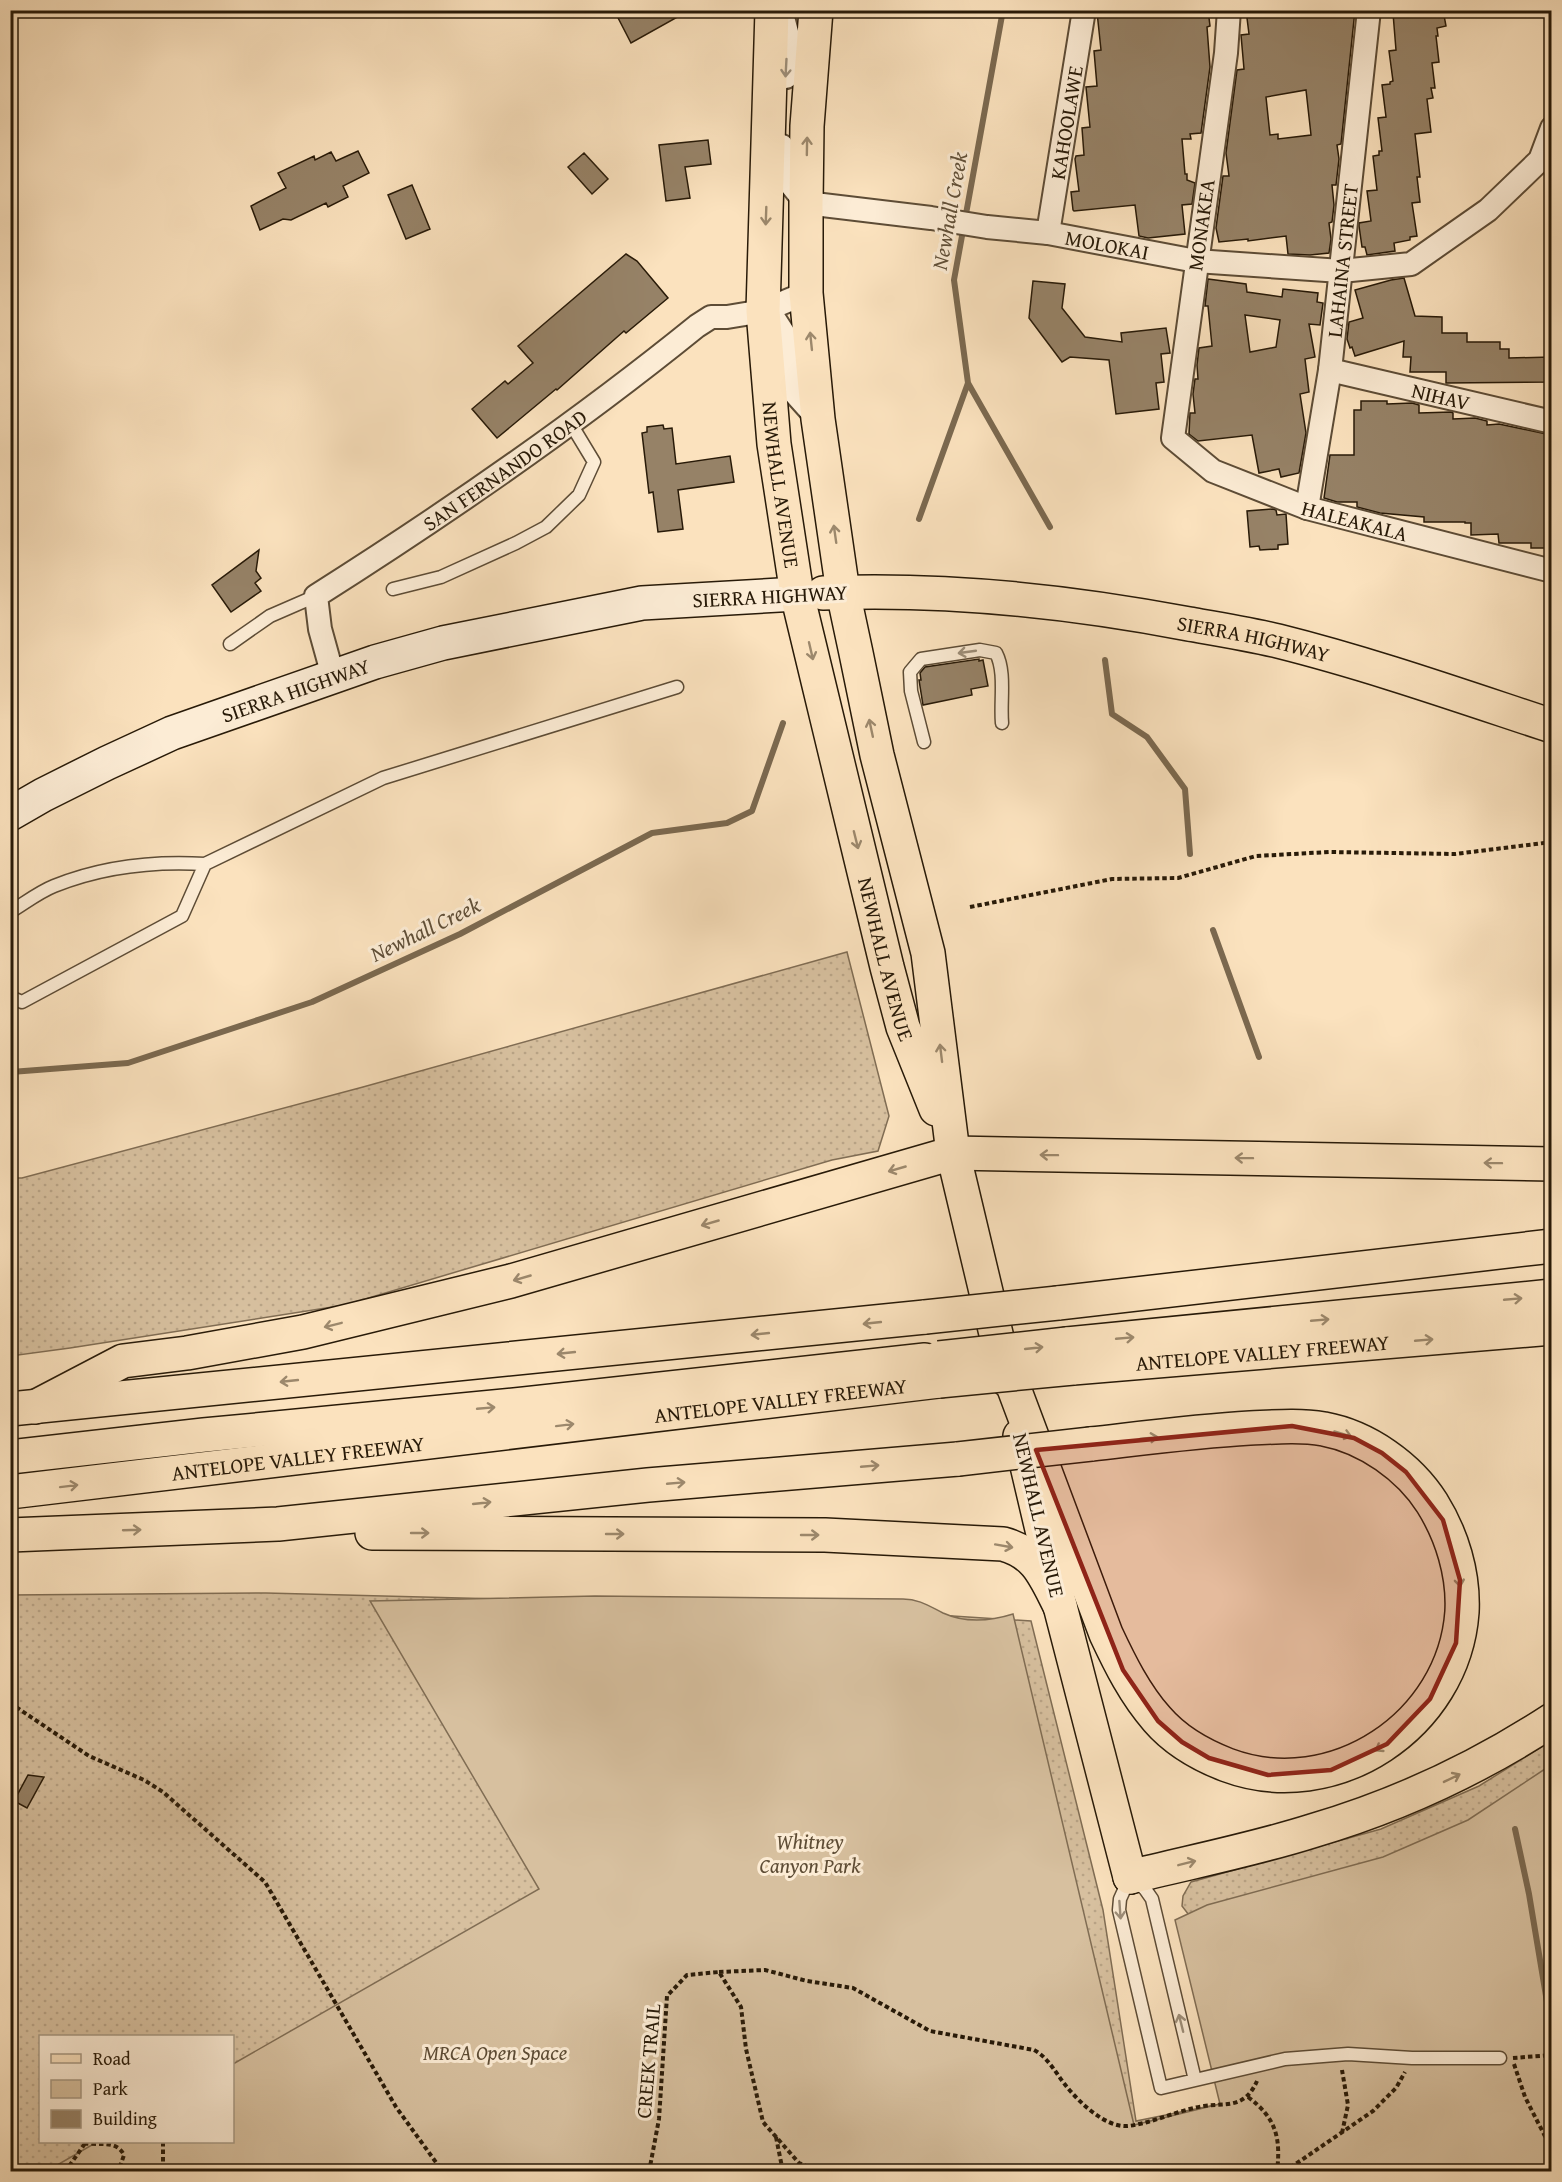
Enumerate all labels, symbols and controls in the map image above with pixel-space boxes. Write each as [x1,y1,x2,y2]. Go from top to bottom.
one-way arrow [781,58,792,78]
street label: KAHOOLAWE [1041,63,1090,182]
one-way arrow [801,136,813,156]
water label: Newhall Creek [923,149,975,273]
street label: MONAKEA [1179,177,1223,273]
street label: LAHAINA STREET [1318,182,1366,339]
one-way arrow [760,205,772,225]
street label: MOLOKAI [1063,221,1152,267]
one-way arrow [805,331,816,351]
street label: NIHAV [1409,374,1473,418]
street label: NEWHALL AVENUE [755,400,808,571]
street label: SAN FERNANDO ROAD [416,401,593,538]
street label: HALEAKALA [1298,492,1411,549]
one-way arrow [829,525,840,544]
street label: SIERRA HIGHWAY [692,576,849,616]
street label: SIERRA HIGHWAY [1175,607,1334,670]
one-way arrow [805,641,817,660]
one-way arrow [958,647,978,658]
street label: SIERRA HIGHWAY [217,649,374,730]
one-way arrow [865,719,877,738]
one-way arrow [851,830,863,849]
street label: NEWHALL AVENUE [850,874,923,1046]
water label: Newhall Creek [364,888,486,970]
one-way arrow [935,1044,946,1063]
one-way arrow [1039,1149,1059,1160]
one-way arrow [1234,1153,1254,1164]
one-way arrow [1484,1157,1504,1169]
one-way arrow [888,1164,907,1175]
one-way arrow [701,1218,720,1229]
one-way arrow [513,1273,532,1284]
one-way arrow [1503,1293,1523,1304]
one-way arrow [1309,1314,1329,1325]
one-way arrow [862,1318,882,1329]
one-way arrow [324,1319,343,1331]
street label: ANTELOPE VALLEY FREEWAY [1134,1326,1391,1378]
one-way arrow [751,1329,771,1340]
one-way arrow [1115,1332,1135,1343]
one-way arrow [1414,1334,1434,1345]
one-way arrow [1023,1342,1043,1353]
one-way arrow [557,1348,577,1359]
street label: ANTELOPE VALLEY FREEWAY [652,1369,909,1430]
one-way arrow [279,1376,299,1387]
one-way arrow [476,1402,496,1413]
one-way arrow [554,1420,574,1431]
street label: ANTELOPE VALLEY FREEWAY [170,1427,427,1488]
one-way arrow [1333,1429,1352,1440]
street label: NEWHALL AVENUE [1005,1430,1073,1601]
one-way arrow [1139,1432,1159,1443]
one-way arrow [860,1460,880,1471]
one-way arrow [666,1477,686,1488]
one-way arrow [58,1480,78,1491]
one-way arrow [472,1497,492,1508]
one-way arrow [121,1525,141,1536]
one-way arrow [409,1527,429,1539]
one-way arrow [604,1528,624,1540]
one-way arrow [799,1529,819,1541]
one-way arrow [994,1540,1014,1551]
one-way arrow [1454,1567,1465,1587]
one-way arrow [1374,1739,1391,1752]
one-way arrow [1442,1771,1460,1783]
park label: Whitney Canyon Park [760,1826,861,1881]
one-way arrow [1177,1856,1196,1868]
one-way arrow [1115,1900,1126,1919]
street label: CREEK TRAIL [628,2002,668,2120]
one-way arrow [1175,2014,1187,2033]
legend [39,2035,234,2143]
park label: MRCA Open Space [423,2037,567,2068]
text: Road [93,2045,131,2072]
text: Park [93,2075,129,2102]
text: Building [93,2105,157,2132]

